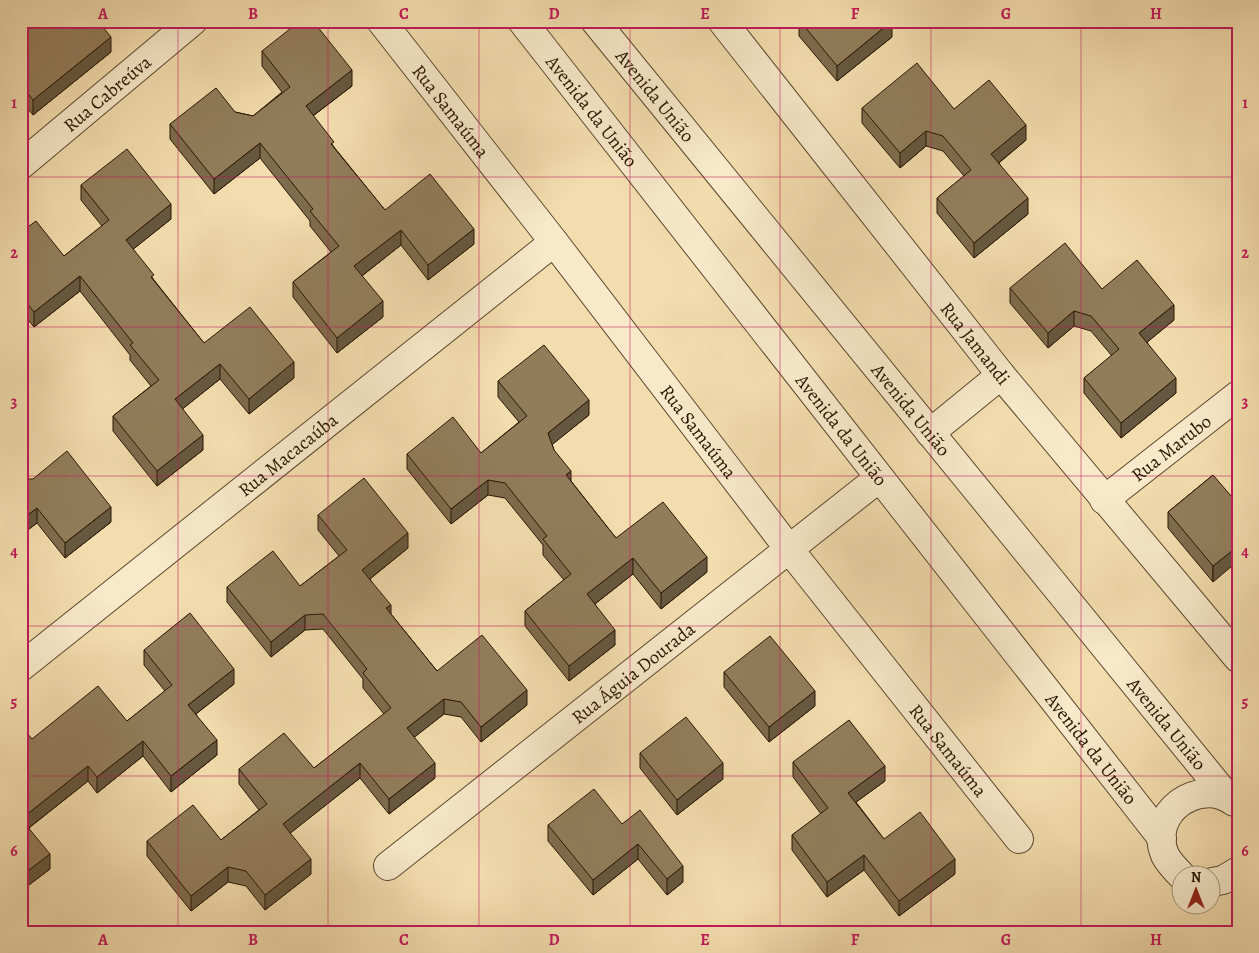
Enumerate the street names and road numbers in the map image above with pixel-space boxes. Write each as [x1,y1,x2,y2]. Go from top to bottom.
street label: Avenida União [609,43,701,148]
street label: Rua Cabreúva [58,49,157,138]
street label: Avenida da União [539,49,644,173]
street label: Rua Samaúma [406,59,495,164]
street label: Rua Jamandi [934,297,1016,391]
street label: Avenida União [864,357,956,462]
street label: Avenida da União [789,368,893,492]
street label: Rua Samaúma [654,379,743,484]
street label: Rua Macacaúba [233,407,344,503]
street label: Rua Marubo [1126,409,1217,488]
street label: Rua Águia Dourada [566,616,701,730]
street label: Avenida União [1120,671,1212,776]
street label: Avenida da União [1038,687,1143,810]
street label: Rua Samaúma [903,699,993,803]

